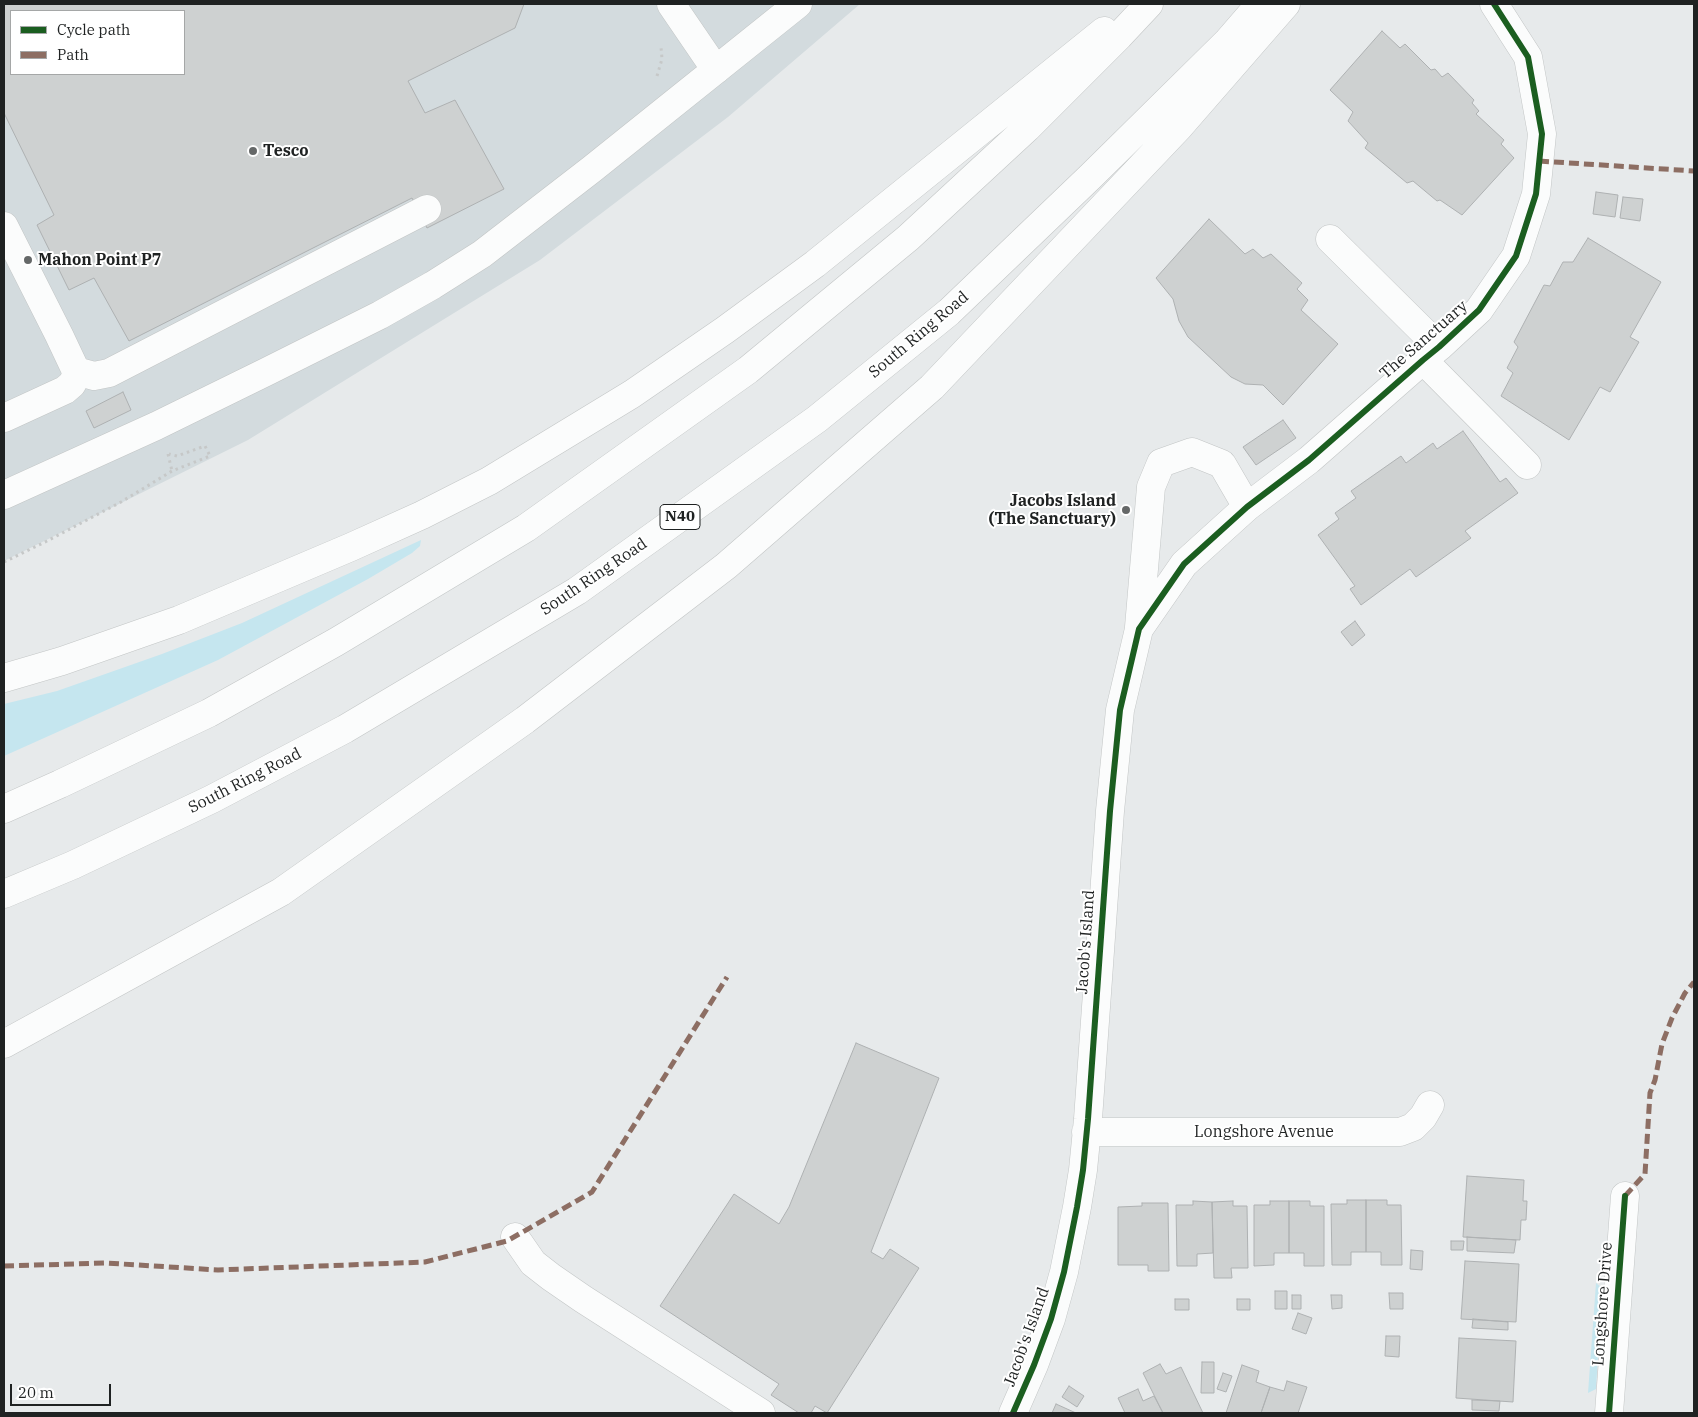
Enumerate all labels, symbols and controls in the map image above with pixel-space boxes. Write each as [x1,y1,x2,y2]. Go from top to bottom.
legend [10,10,185,75]
text: Cycle path [57,20,130,39]
text: Path [57,45,89,64]
place label: Tesco [263,141,309,161]
marker: Tesco [247,145,259,157]
place label: Mahon Point P7 [38,250,161,270]
marker: Mahon Point P7 [22,254,34,266]
street label: South Ring Road [865,288,973,382]
street label: The Sanctuary [1376,297,1472,383]
place label: Jacobs Island (The Sanctuary) [988,491,1116,529]
road number: N40 [660,504,700,530]
marker: Jacobs Island (The Sanctuary) [1120,504,1132,516]
street label: South Ring Road [537,534,651,620]
street label: South Ring Road [185,744,305,818]
street label: Jacob's Island [1073,889,1099,995]
street label: Longshore Avenue [1194,1122,1334,1142]
street label: Longshore Drive [1589,1241,1617,1367]
street label: Jacob's Island [1000,1285,1054,1389]
scale bar [12,1374,114,1406]
text: 20 m [18,1383,54,1402]

